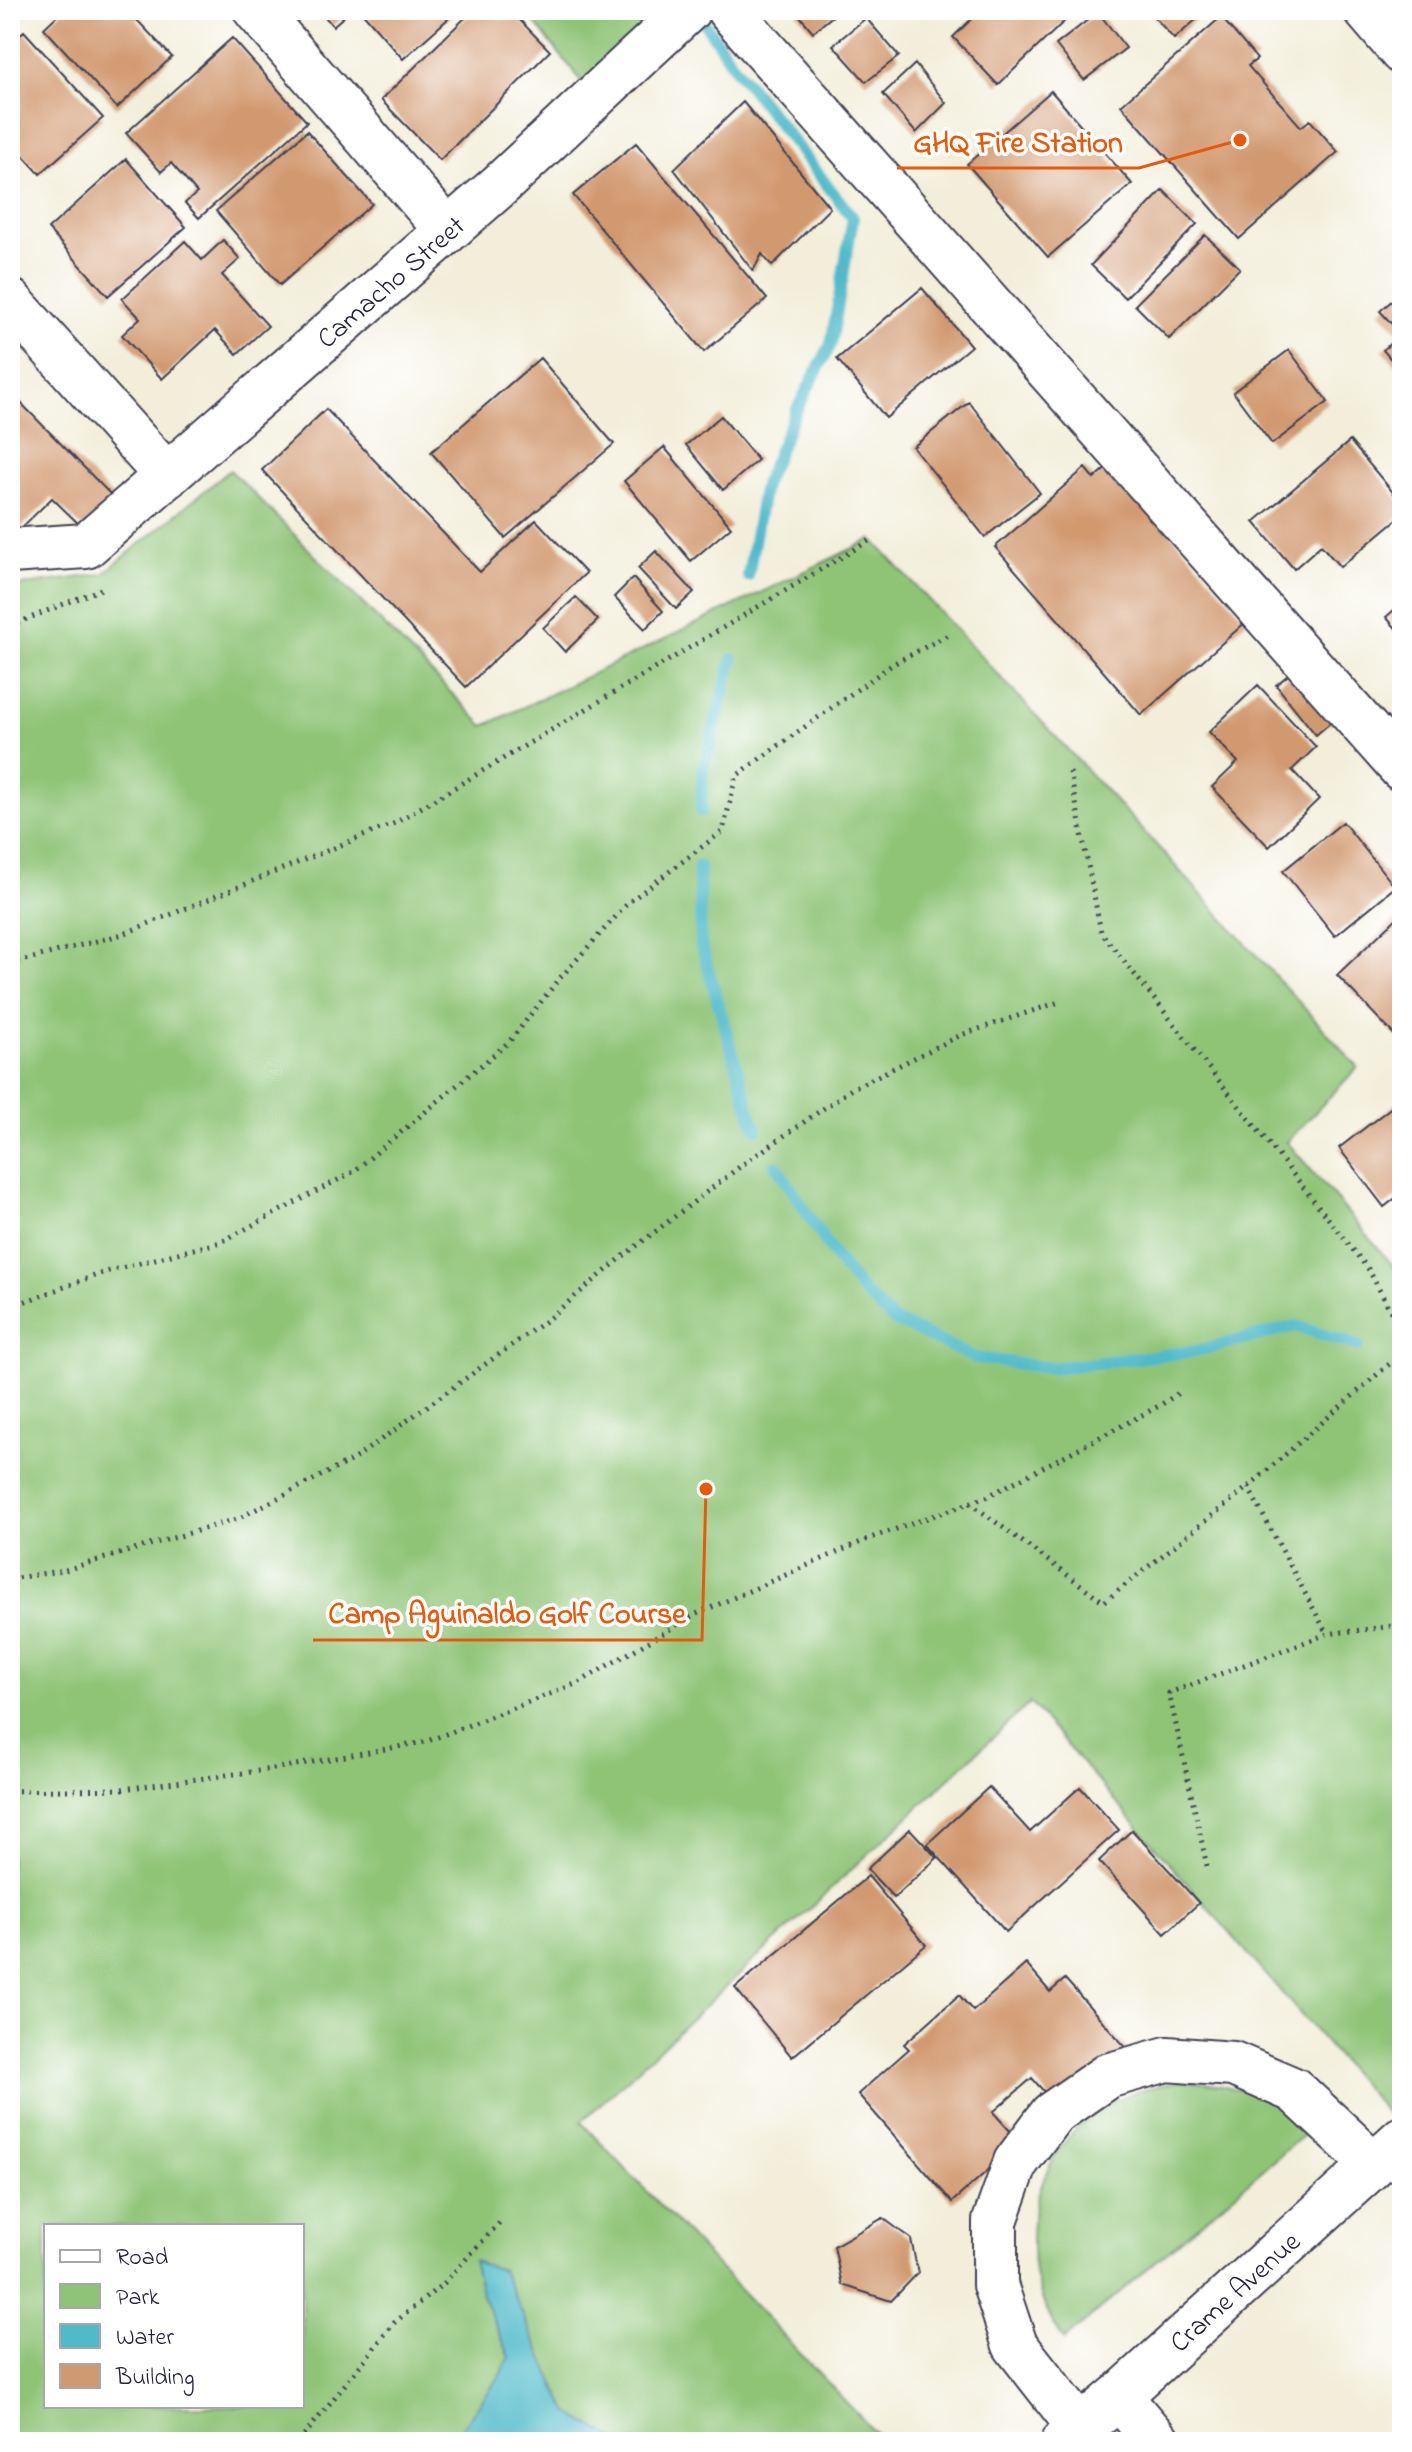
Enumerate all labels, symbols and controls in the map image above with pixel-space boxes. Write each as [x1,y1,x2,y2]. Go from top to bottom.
callout: GHQ Fire Station [897,114,1139,168]
text: GHQ Fire Station [913,123,1123,167]
street label: Camacho Street [309,207,476,360]
callout: Camp Aguinaldo Golf Course [313,1586,702,1640]
text: Camp Aguinaldo Golf Course [328,1594,687,1639]
street label: Crame Avenue [1162,2223,1311,2364]
legend [44,2224,304,2408]
text: Road [116,2241,169,2276]
text: Park [116,2281,160,2316]
text: Water [116,2321,174,2356]
text: Building [115,2361,195,2396]

